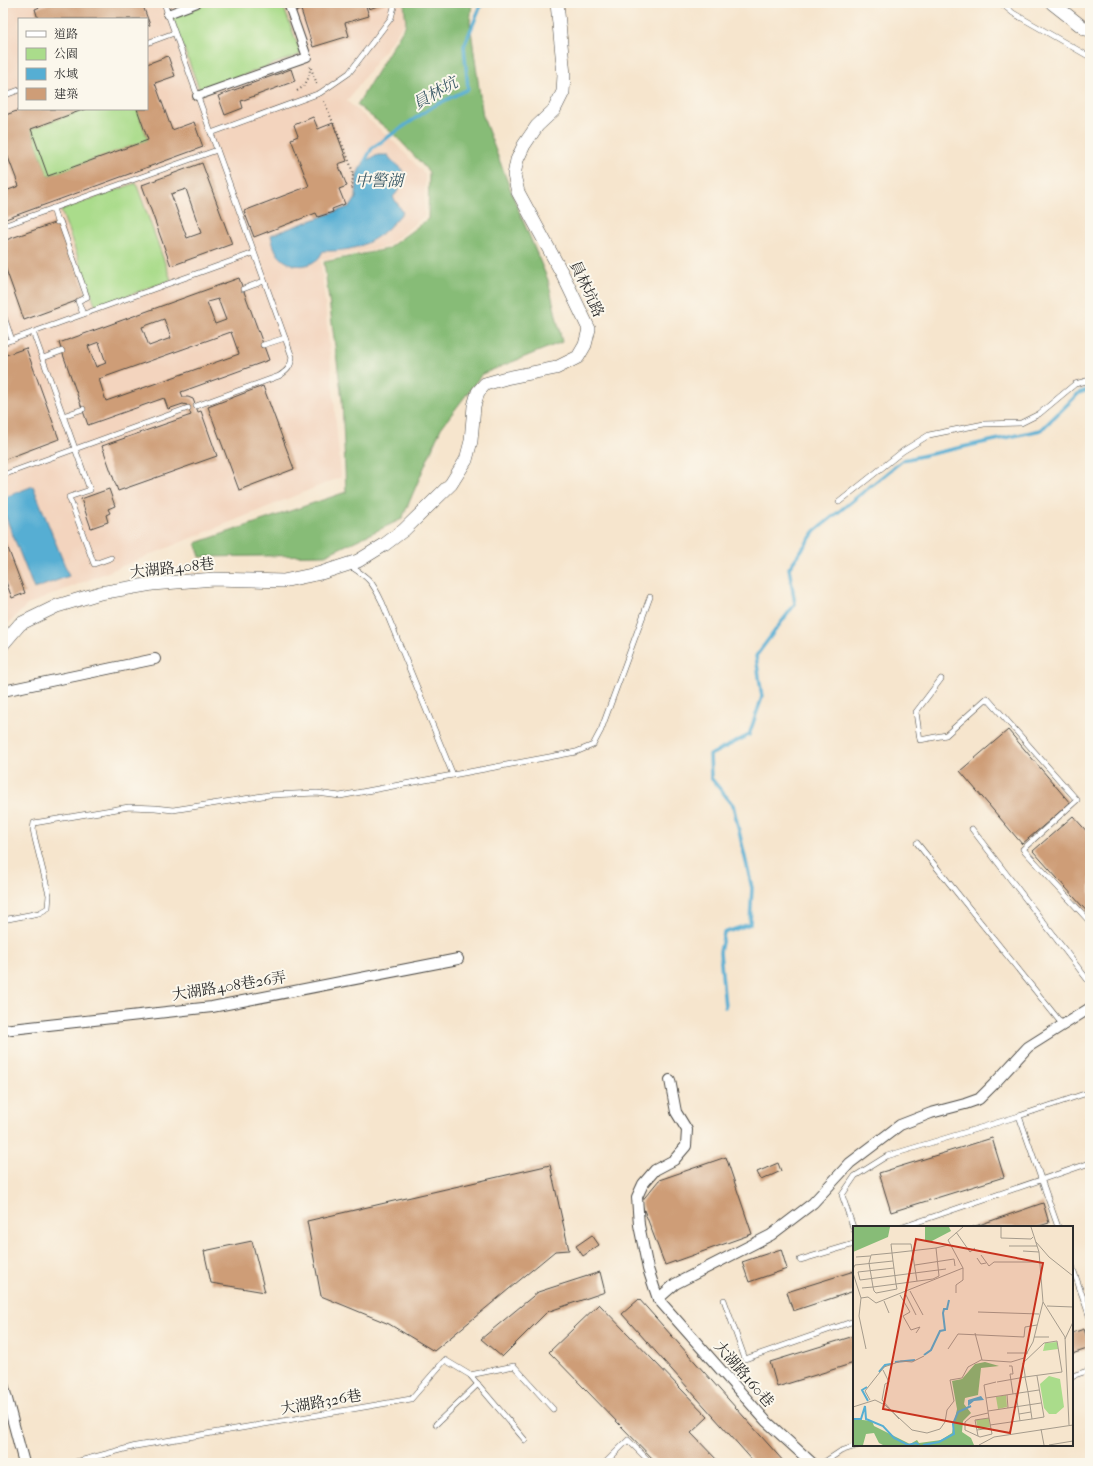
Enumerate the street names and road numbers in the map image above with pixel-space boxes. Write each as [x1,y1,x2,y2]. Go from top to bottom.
street label: 員林坑路 [566,258,608,320]
street label: 大湖路408巷 [129,555,215,581]
street label: 大湖路408巷26弄 [171,968,287,1004]
street label: 大湖路160巷 [710,1337,778,1411]
street label: 大湖路326巷 [279,1386,363,1418]

